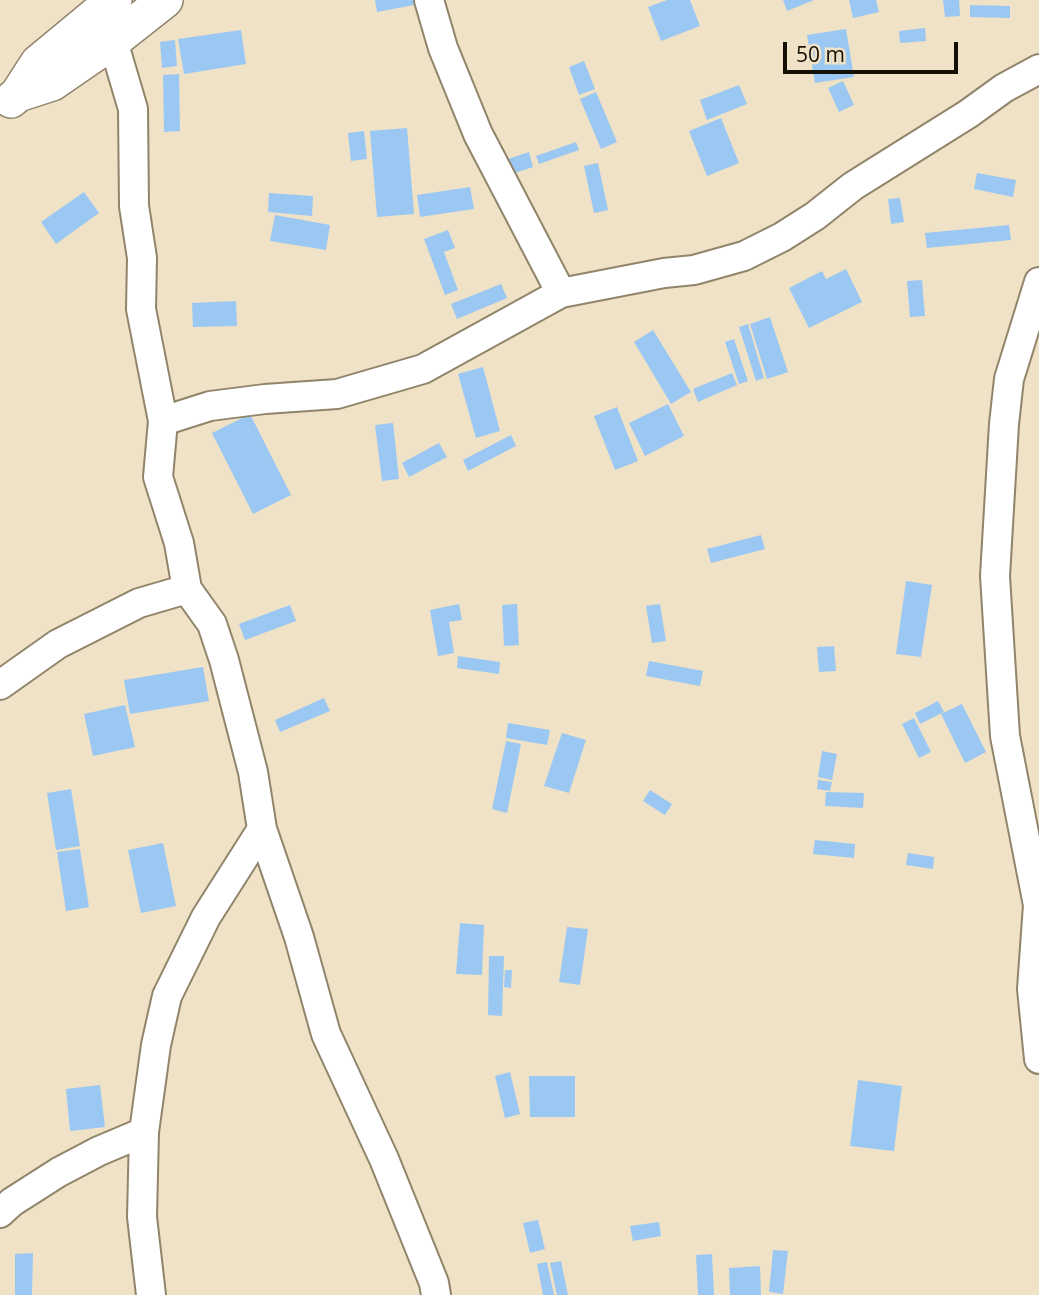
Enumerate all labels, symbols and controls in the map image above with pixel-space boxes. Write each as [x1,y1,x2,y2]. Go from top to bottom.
scale bar [787,28,962,72]
text: 50 m [796,40,845,68]

